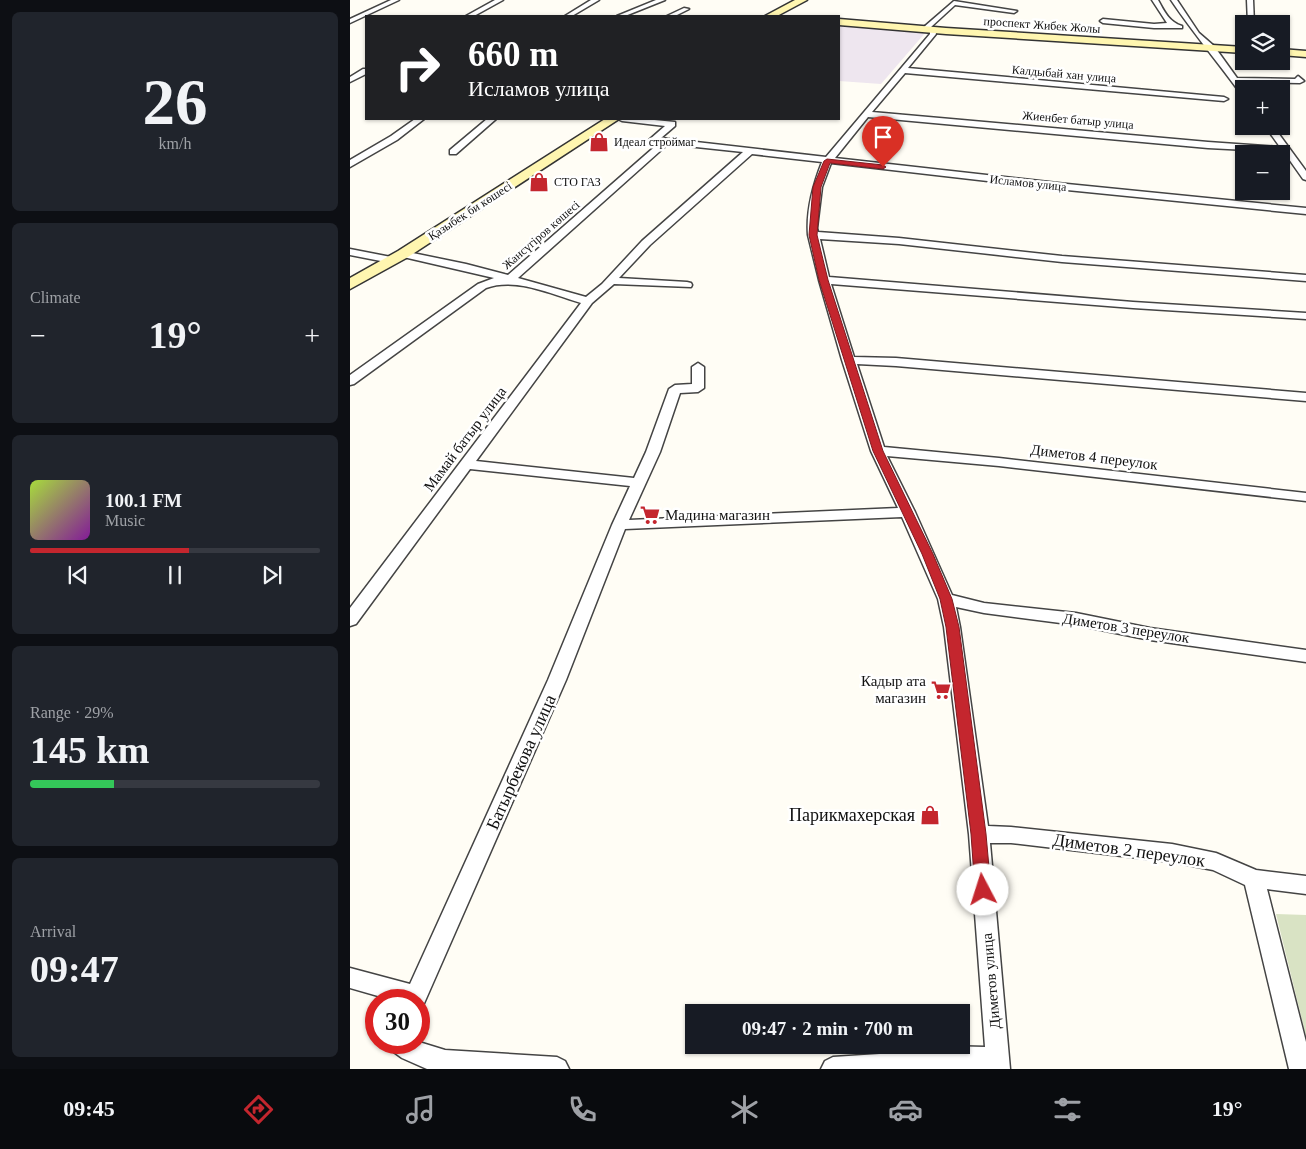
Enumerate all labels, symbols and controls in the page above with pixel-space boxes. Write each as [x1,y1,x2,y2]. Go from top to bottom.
street label: проспект Жибек Жолы [983,14,1101,36]
map controls [1235,15,1290,200]
button: layers [1235,15,1290,70]
icon: right [385,35,450,100]
text: 660 m [468,35,558,74]
street label: Калдыбай хан улица [1011,62,1117,86]
text: 26 [143,66,208,138]
text: Исламов улица [468,76,610,101]
button: + [1235,80,1290,135]
street label: Жиенбет батыр улица [1022,108,1135,132]
pin [862,116,904,167]
icon: arrive [869,123,897,151]
shop icon: Идеал строймаг [588,131,610,153]
text: km/h [159,135,191,152]
place label: Идеал строймаг [614,135,696,149]
button: − [1235,145,1290,200]
shop icon: СТО ГАЗ [528,171,550,193]
street label: Исламов улица [989,172,1068,194]
place label: СТО ГАЗ [554,175,601,189]
street label: Қазыбек би көшесі [425,178,515,243]
street label: Жансүгіров көшесі [499,197,583,272]
text: Climate [30,289,81,306]
text: 19° [148,314,202,356]
text: − [30,320,46,351]
text: + [304,320,320,351]
street label: Мамай батыр улица [420,383,510,494]
street label: Диметов 4 переулок [1030,441,1159,473]
text: 100.1 FM [105,490,182,511]
supermarket icon: Мадина магазин [639,504,661,526]
place label: Мадина магазин [665,507,770,523]
text: Music [105,512,145,529]
icon: previous [64,561,92,589]
icon: pause [161,561,189,589]
icon: next [258,561,286,589]
street label: Диметов 3 переулок [1062,610,1191,646]
place label: Кадыр ата магазин [861,673,926,706]
supermarket icon: Кадыр ата магазин [930,679,952,701]
street label: Батырбекова улица [482,691,560,833]
text: Range · 29% [30,704,114,721]
text: 145 km [30,729,149,771]
shop icon: Парикмахерская [919,804,941,826]
place label: Парикмахерская [789,805,915,825]
street label: Диметов 2 переулок [1052,829,1207,871]
position arrow [956,863,1008,915]
text: Arrival [30,923,76,940]
street label: Диметов улица [979,932,1003,1030]
text: 09:47 [30,948,119,990]
speed limit sign: 30 [365,989,430,1054]
text: 09:47 · 2 min · 700 m [742,1018,913,1039]
icon: directions [241,1092,276,1127]
icon: music [403,1092,438,1127]
icon: phone [565,1092,600,1127]
icon: climate [727,1092,762,1127]
icon: car [888,1092,923,1127]
icon: filters [1050,1092,1085,1127]
text: 09:45 [63,1096,115,1121]
text: 19° [1212,1096,1243,1121]

